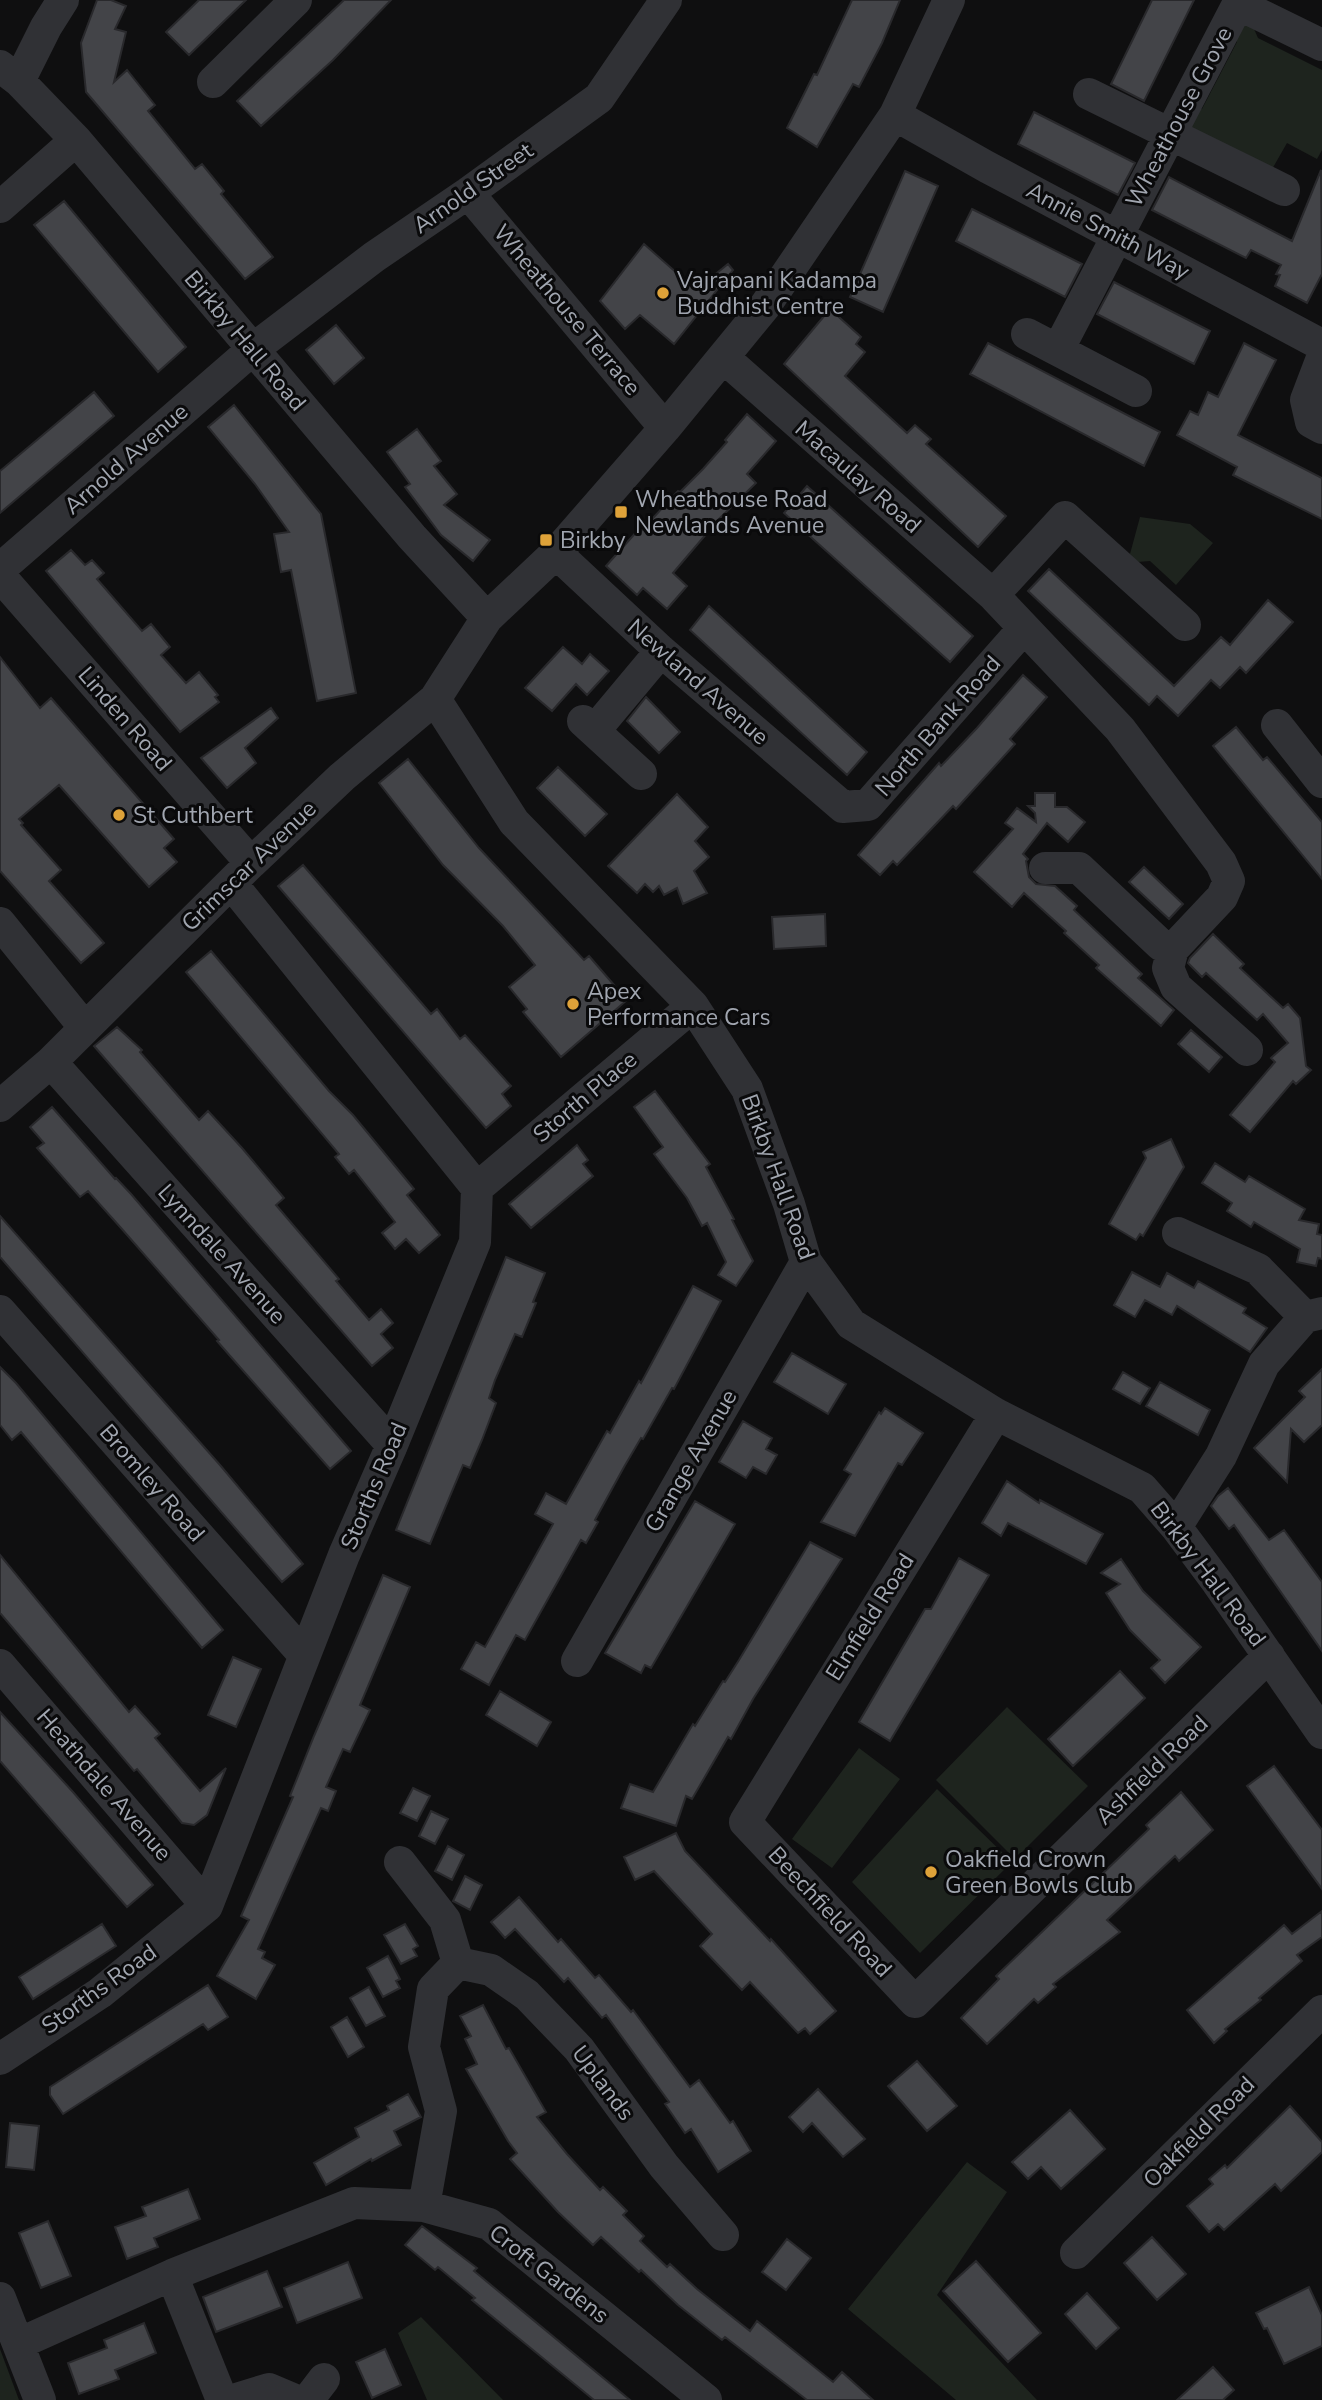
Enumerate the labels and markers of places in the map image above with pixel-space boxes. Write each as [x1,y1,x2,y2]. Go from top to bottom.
place label: Vajrapani Kadampa Buddhist Centre [676,265,877,322]
marker: Vajrapani Kadampa Buddhist Centre [655,285,671,301]
place label: Wheathouse Road Newlands Avenue [635,484,827,541]
marker: Wheathouse Road Newlands Avenue [613,504,629,520]
place label: Birkby [560,525,626,556]
marker: Birkby [538,532,554,548]
place label: St Cuthbert [133,800,254,831]
marker: St Cuthbert [111,807,127,823]
place label: Apex Performance Cars [587,976,770,1033]
marker: Apex Performance Cars [565,996,581,1012]
place label: Oakfield Crown Green Bowls Club [945,1844,1133,1901]
marker: Oakfield Crown Green Bowls Club [923,1864,939,1880]

